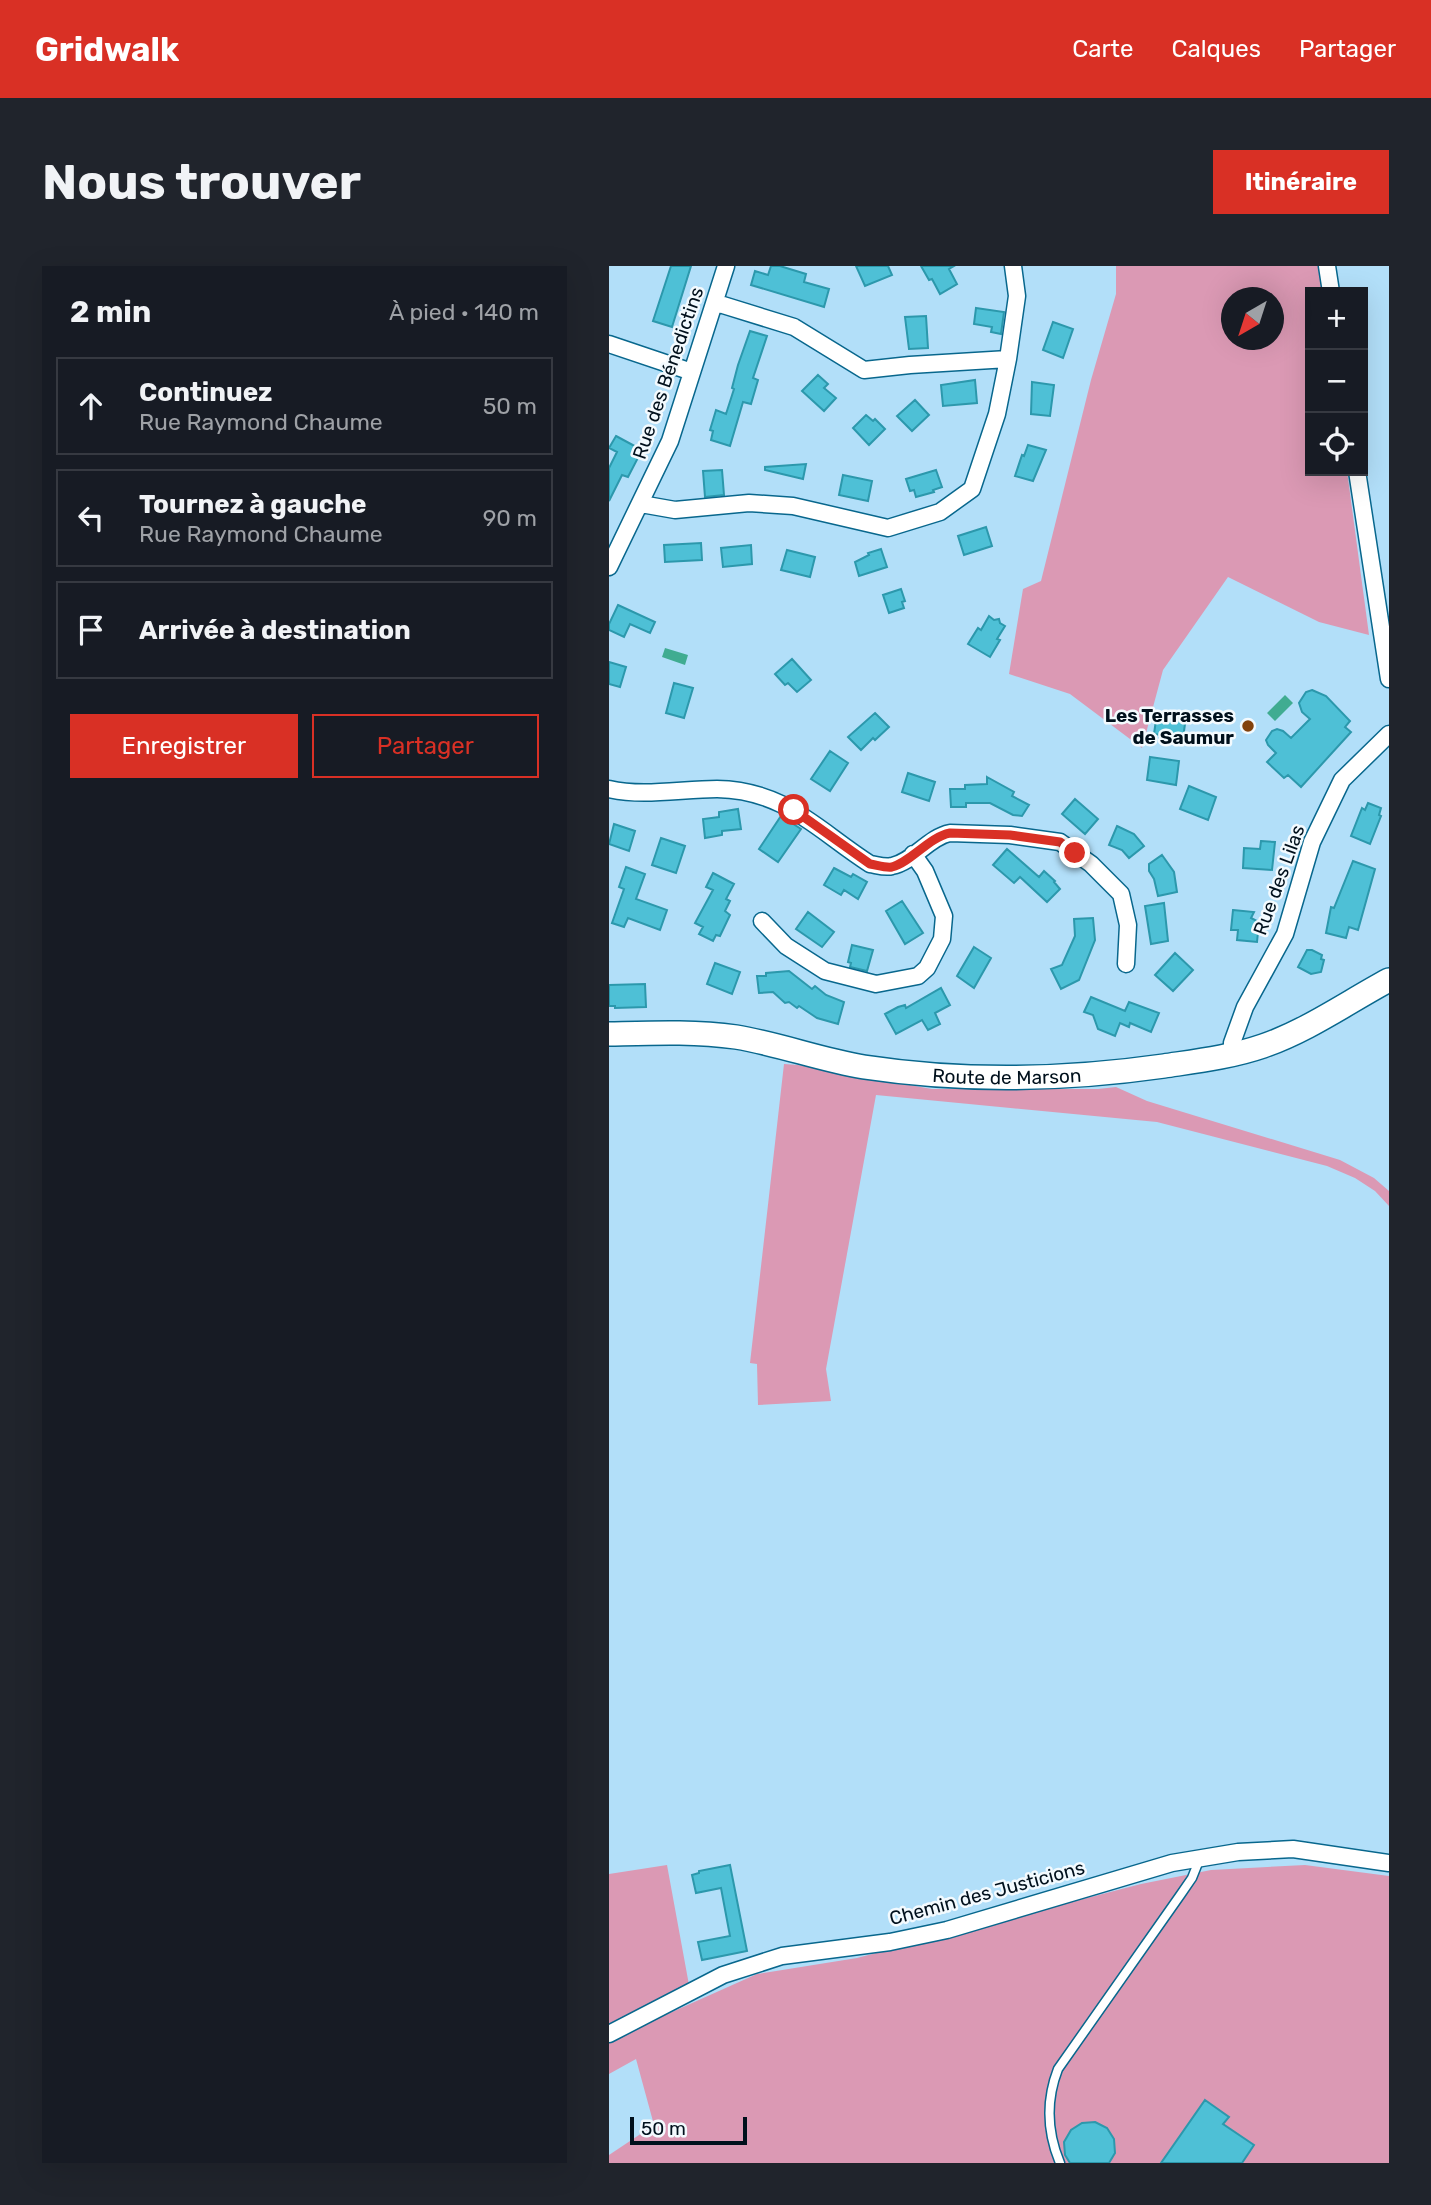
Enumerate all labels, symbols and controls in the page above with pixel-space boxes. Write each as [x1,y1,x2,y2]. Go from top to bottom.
text: Gridwalk [35,30,179,69]
text: Carte [1072,35,1133,63]
text: Calques [1171,35,1261,63]
text: Partager [1299,35,1396,63]
button: Itinéraire [1213,150,1389,214]
text: Nous trouver [42,153,361,211]
street label: Rue des Bénedictins [628,284,708,462]
north arrow [1221,287,1284,350]
map controls [1305,287,1368,476]
button: + [1305,287,1368,350]
text: 2 min [70,294,151,330]
text: À pied · 140 m [389,298,539,326]
button: − [1305,350,1368,413]
text: Continuez [139,377,272,408]
icon: ahead [72,387,110,425]
text: 50 m [483,392,537,420]
text: Rue Raymond Chaume [139,408,383,436]
button: locate [1305,413,1368,476]
text: Tournez à gauche [139,489,367,520]
icon: left [72,499,110,537]
text: 90 m [483,504,537,532]
text: Rue Raymond Chaume [139,520,383,548]
icon: arrive [72,611,110,649]
text: Arrivée à destination [139,615,411,646]
place label: Les Terrasses de Saumur [1105,704,1234,749]
button: Enregistrer [70,714,298,778]
button: Partager [312,714,539,778]
marker: Les Terrasses de Saumur [1240,718,1256,734]
route start [778,794,809,825]
street label: Rue des Lilas [1248,822,1310,938]
route end [1059,837,1090,868]
street label: Route de Marson [932,1063,1082,1089]
street label: Chemin des Justicions [887,1856,1087,1930]
scale bar [630,2114,747,2146]
text: 50 m [641,2117,686,2140]

